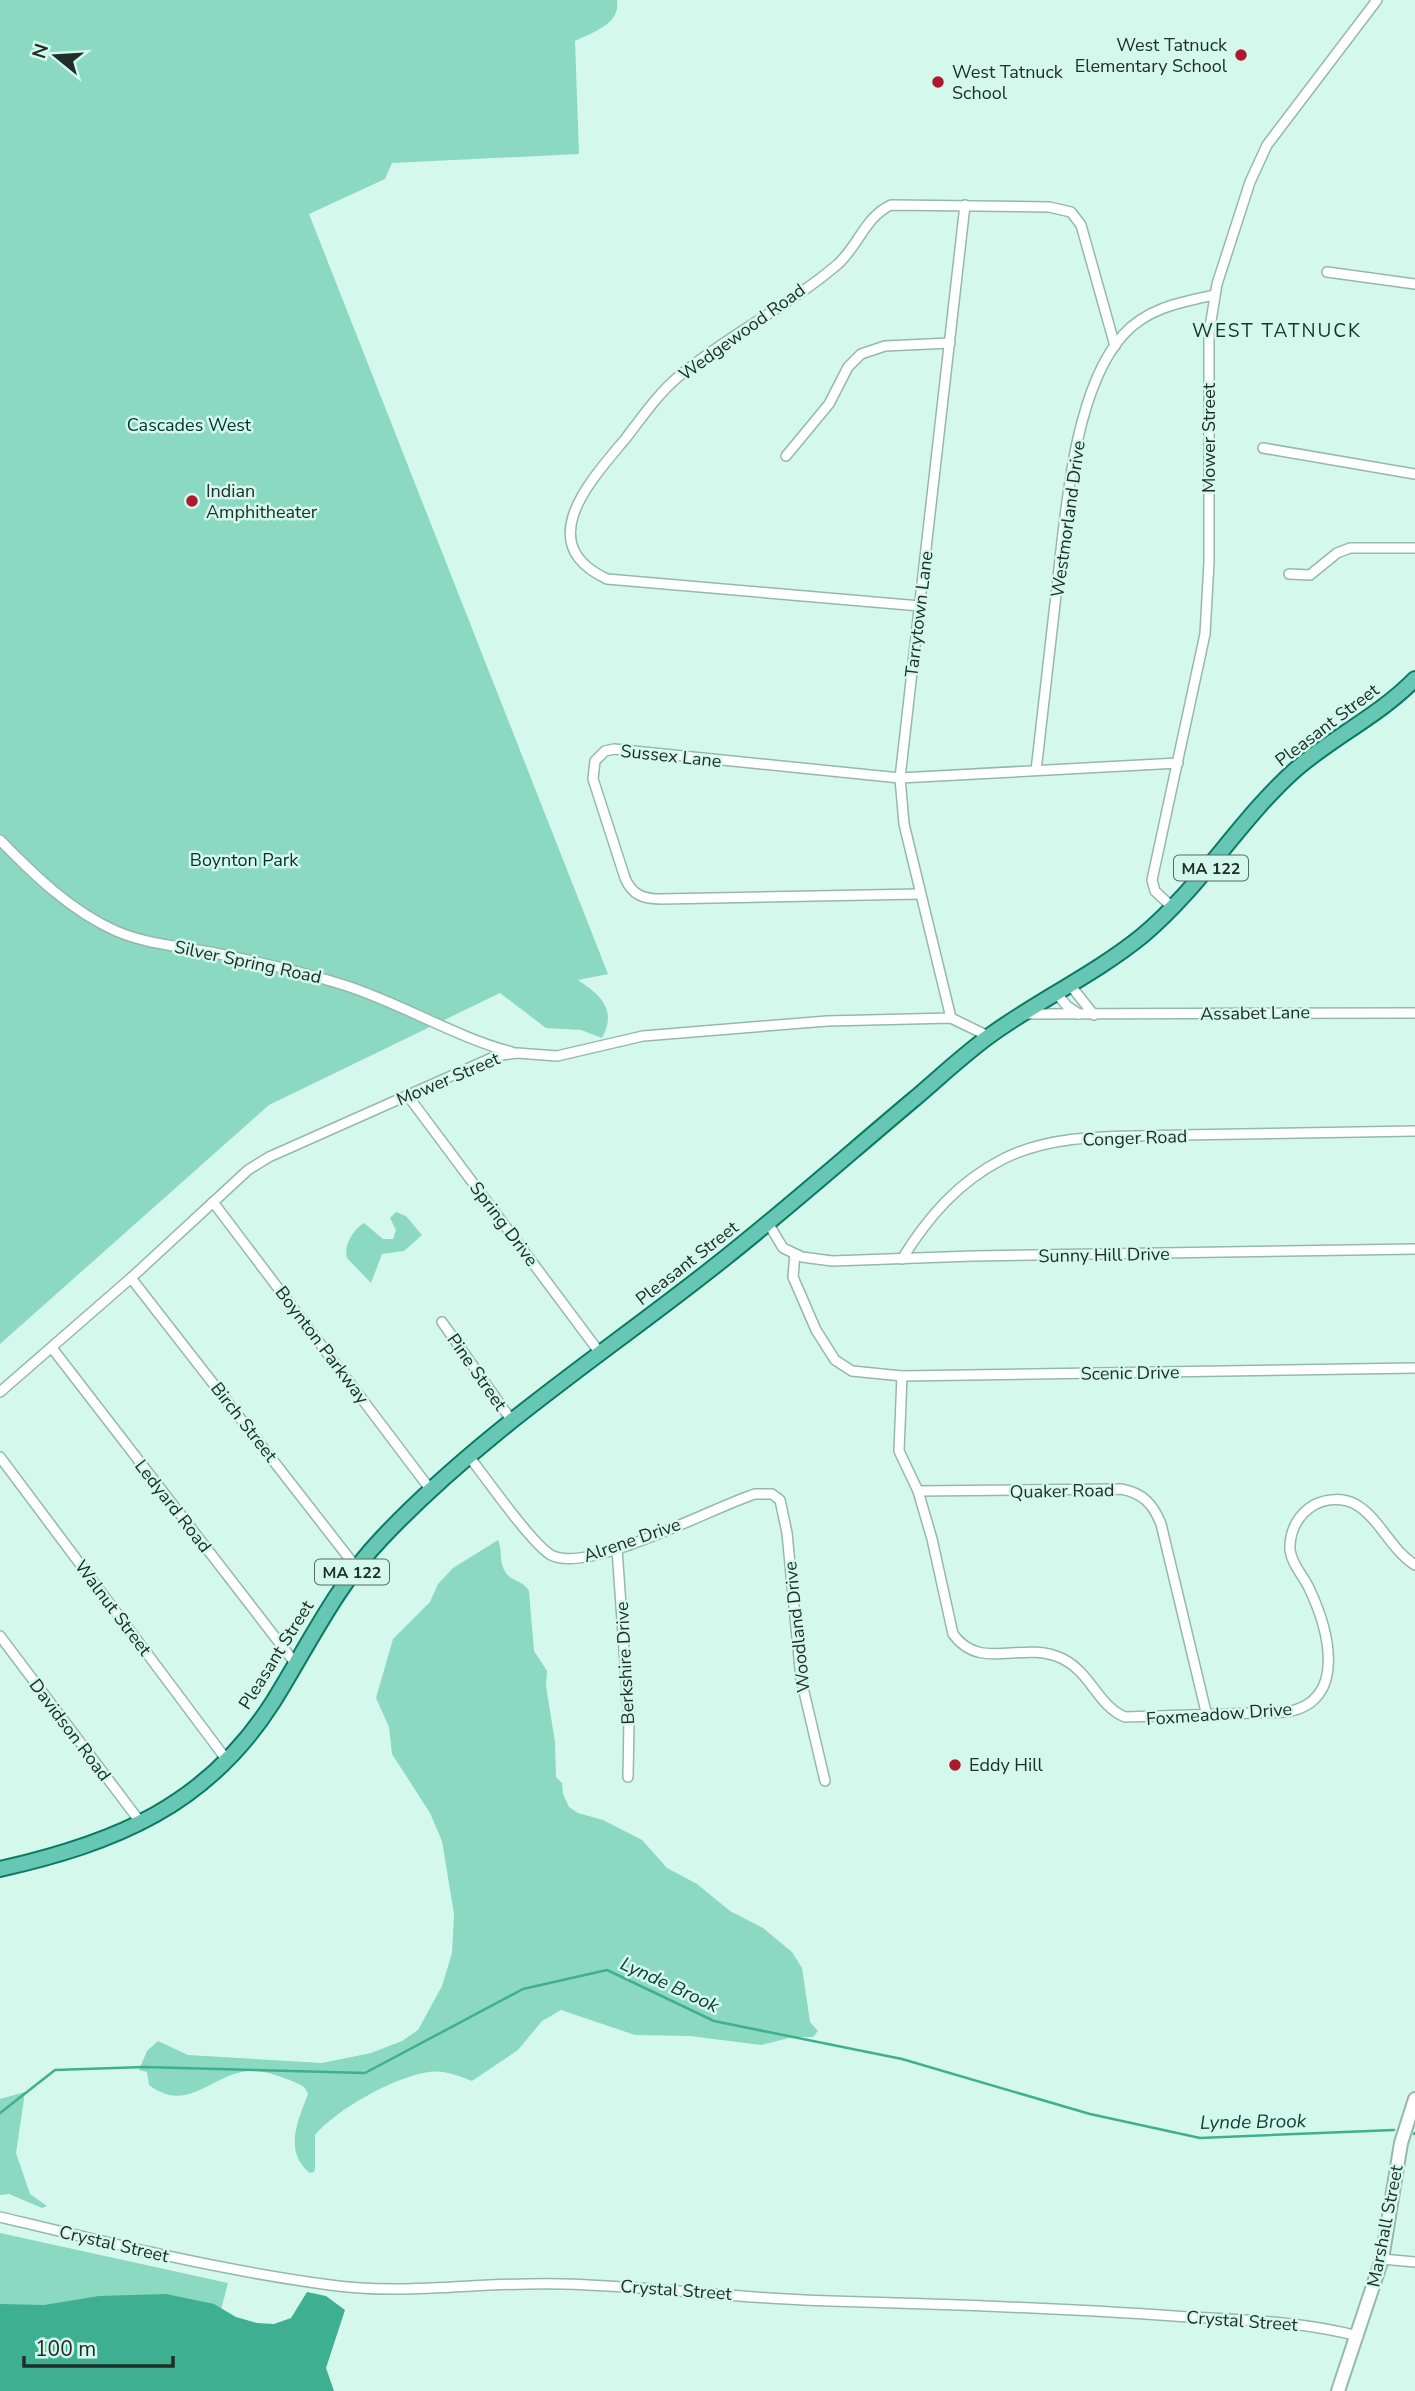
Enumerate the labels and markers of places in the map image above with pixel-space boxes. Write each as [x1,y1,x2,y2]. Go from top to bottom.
place label: West Tatnuck Elementary School [1075,33,1228,78]
marker: West Tatnuck Elementary School [1233,47,1249,63]
place label: West Tatnuck School [952,60,1064,105]
marker: West Tatnuck School [930,74,946,90]
place label: Indian Amphitheater [206,479,318,524]
marker: Indian Amphitheater [184,493,200,509]
place label: Eddy Hill [969,1753,1043,1777]
marker: Eddy Hill [947,1757,963,1773]

